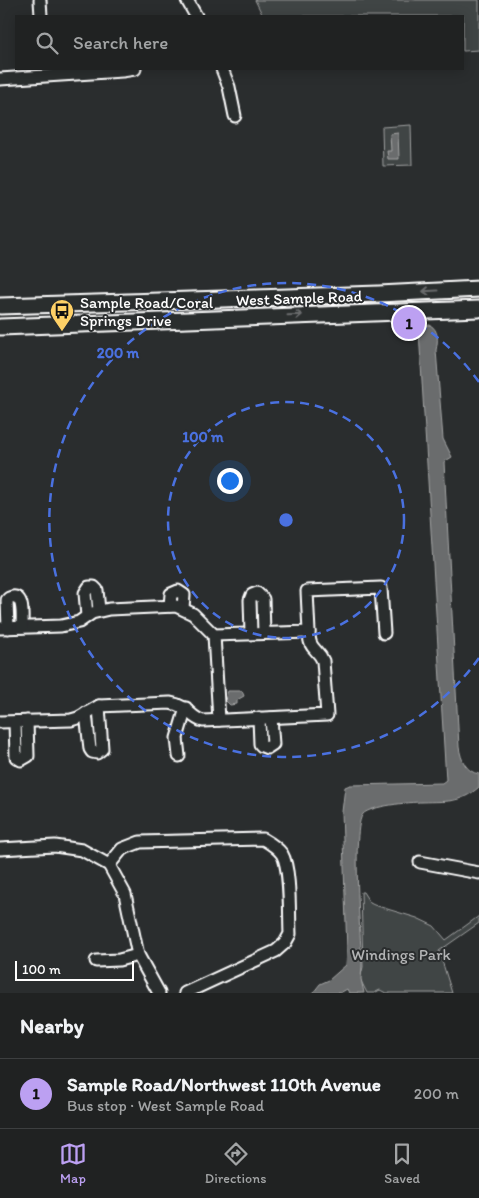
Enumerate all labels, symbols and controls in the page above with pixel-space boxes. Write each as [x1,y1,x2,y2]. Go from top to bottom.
search box [15,15,464,70]
icon: search [33,29,61,57]
text: Search here [73,31,168,54]
street label: West Sample Road [235,286,363,310]
one-way arrow [423,287,439,296]
place label: Sample Road/Coral Springs Drive [80,293,214,330]
bus stop icon: Sample Road/Coral Springs Drive [49,298,75,332]
pin: 1 [393,304,425,342]
one-way arrow [286,310,303,320]
text: 200 m [97,344,140,362]
text: 100 m [182,428,224,446]
your location [217,468,243,494]
centre of rings [277,511,295,529]
park label: Windings Park [351,945,451,964]
scale bar [15,958,134,981]
text: 100 m [22,961,61,978]
text: Nearby [20,1013,84,1038]
text: Sample Road/Northwest 110th Avenue [67,1073,381,1096]
text: 1 [32,1084,40,1103]
text: 200 m [414,1084,459,1103]
text: Bus stop · West Sample Road [67,1096,264,1115]
tab: Map [59,1140,87,1187]
tab: Directions [205,1140,266,1187]
tab: Saved [384,1140,420,1187]

